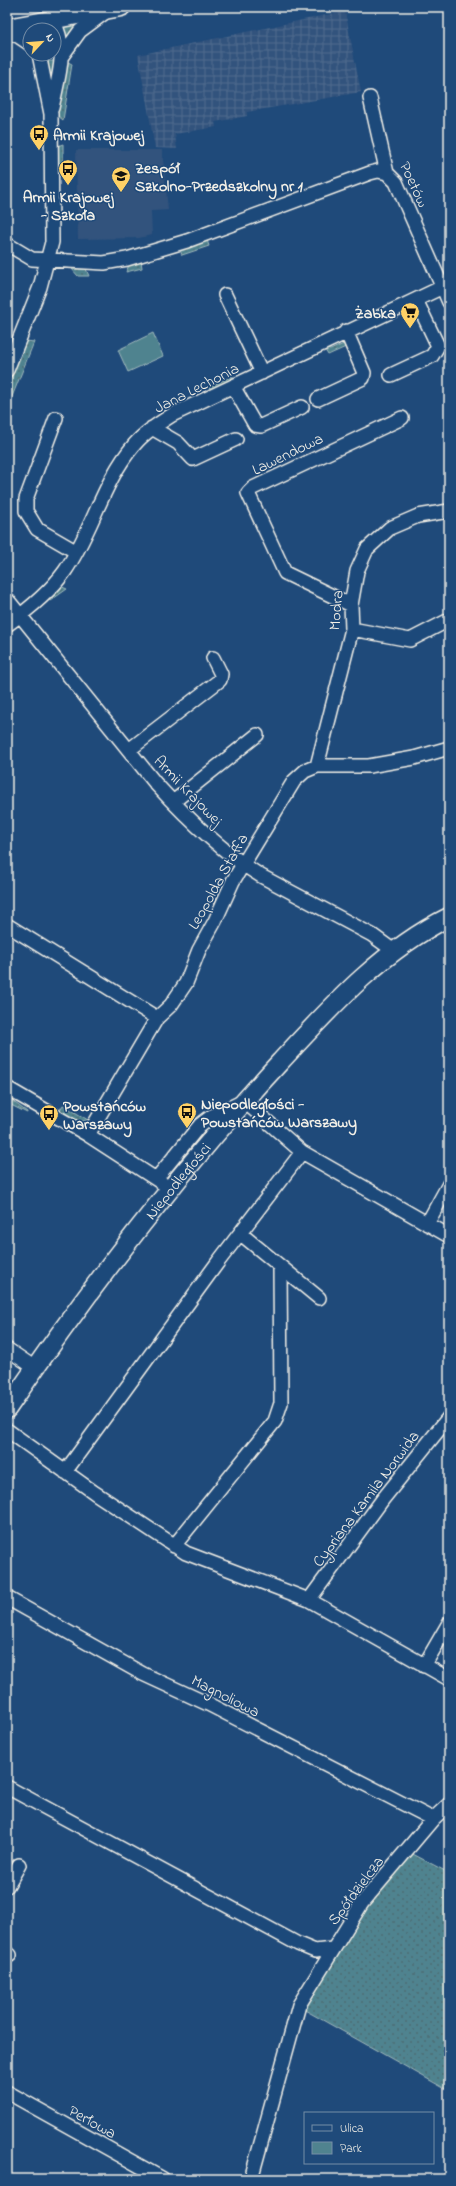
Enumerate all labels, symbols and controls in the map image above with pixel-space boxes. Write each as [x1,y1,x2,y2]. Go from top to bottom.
north arrow [22,22,62,62]
text: N [41,31,59,45]
bus stop icon: Armii Krajowej [28,123,50,151]
place label: Armii Krajowej [53,124,145,148]
place label: Zespół Szkolno-Przedszkolny nr 1 [135,157,304,200]
bus stop icon: Armii Krajowej - Szkoła [57,158,79,186]
street label: Poetów [392,158,434,212]
school or university icon: Zespół Szkolno-Przedszkolny nr 1 [110,165,132,193]
place label: Armii Krajowej - Szkoła [23,186,114,228]
supermarket icon: Żabka [399,301,421,329]
place label: Żabka [355,302,396,326]
street label: Jana Lechonia [150,357,244,420]
street label: Lawendowa [248,427,328,482]
street label: Modra [323,589,351,631]
street label: Armii Krajowej [147,750,228,833]
street label: Leopolda Staffa [182,829,255,934]
place label: Niepodległości - Powstańców Warszawy [201,1093,357,1136]
place label: Powstańców Warszawy [63,1095,147,1138]
bus stop icon: Niepodległości - Powstańców Warszawy [176,1101,198,1129]
bus stop icon: Powstańców Warszawy [38,1103,60,1131]
street label: Niepodległości [140,1138,218,1225]
street label: Cypriana Kamila Norwida [307,1426,426,1573]
street label: Magnoliowa [187,1669,264,1724]
street label: Spółdzielcza [323,1851,391,1931]
street label: Perłowa [64,2100,120,2146]
legend [304,2112,434,2164]
text: Ulica [340,2120,364,2138]
text: Park [340,2140,362,2158]

